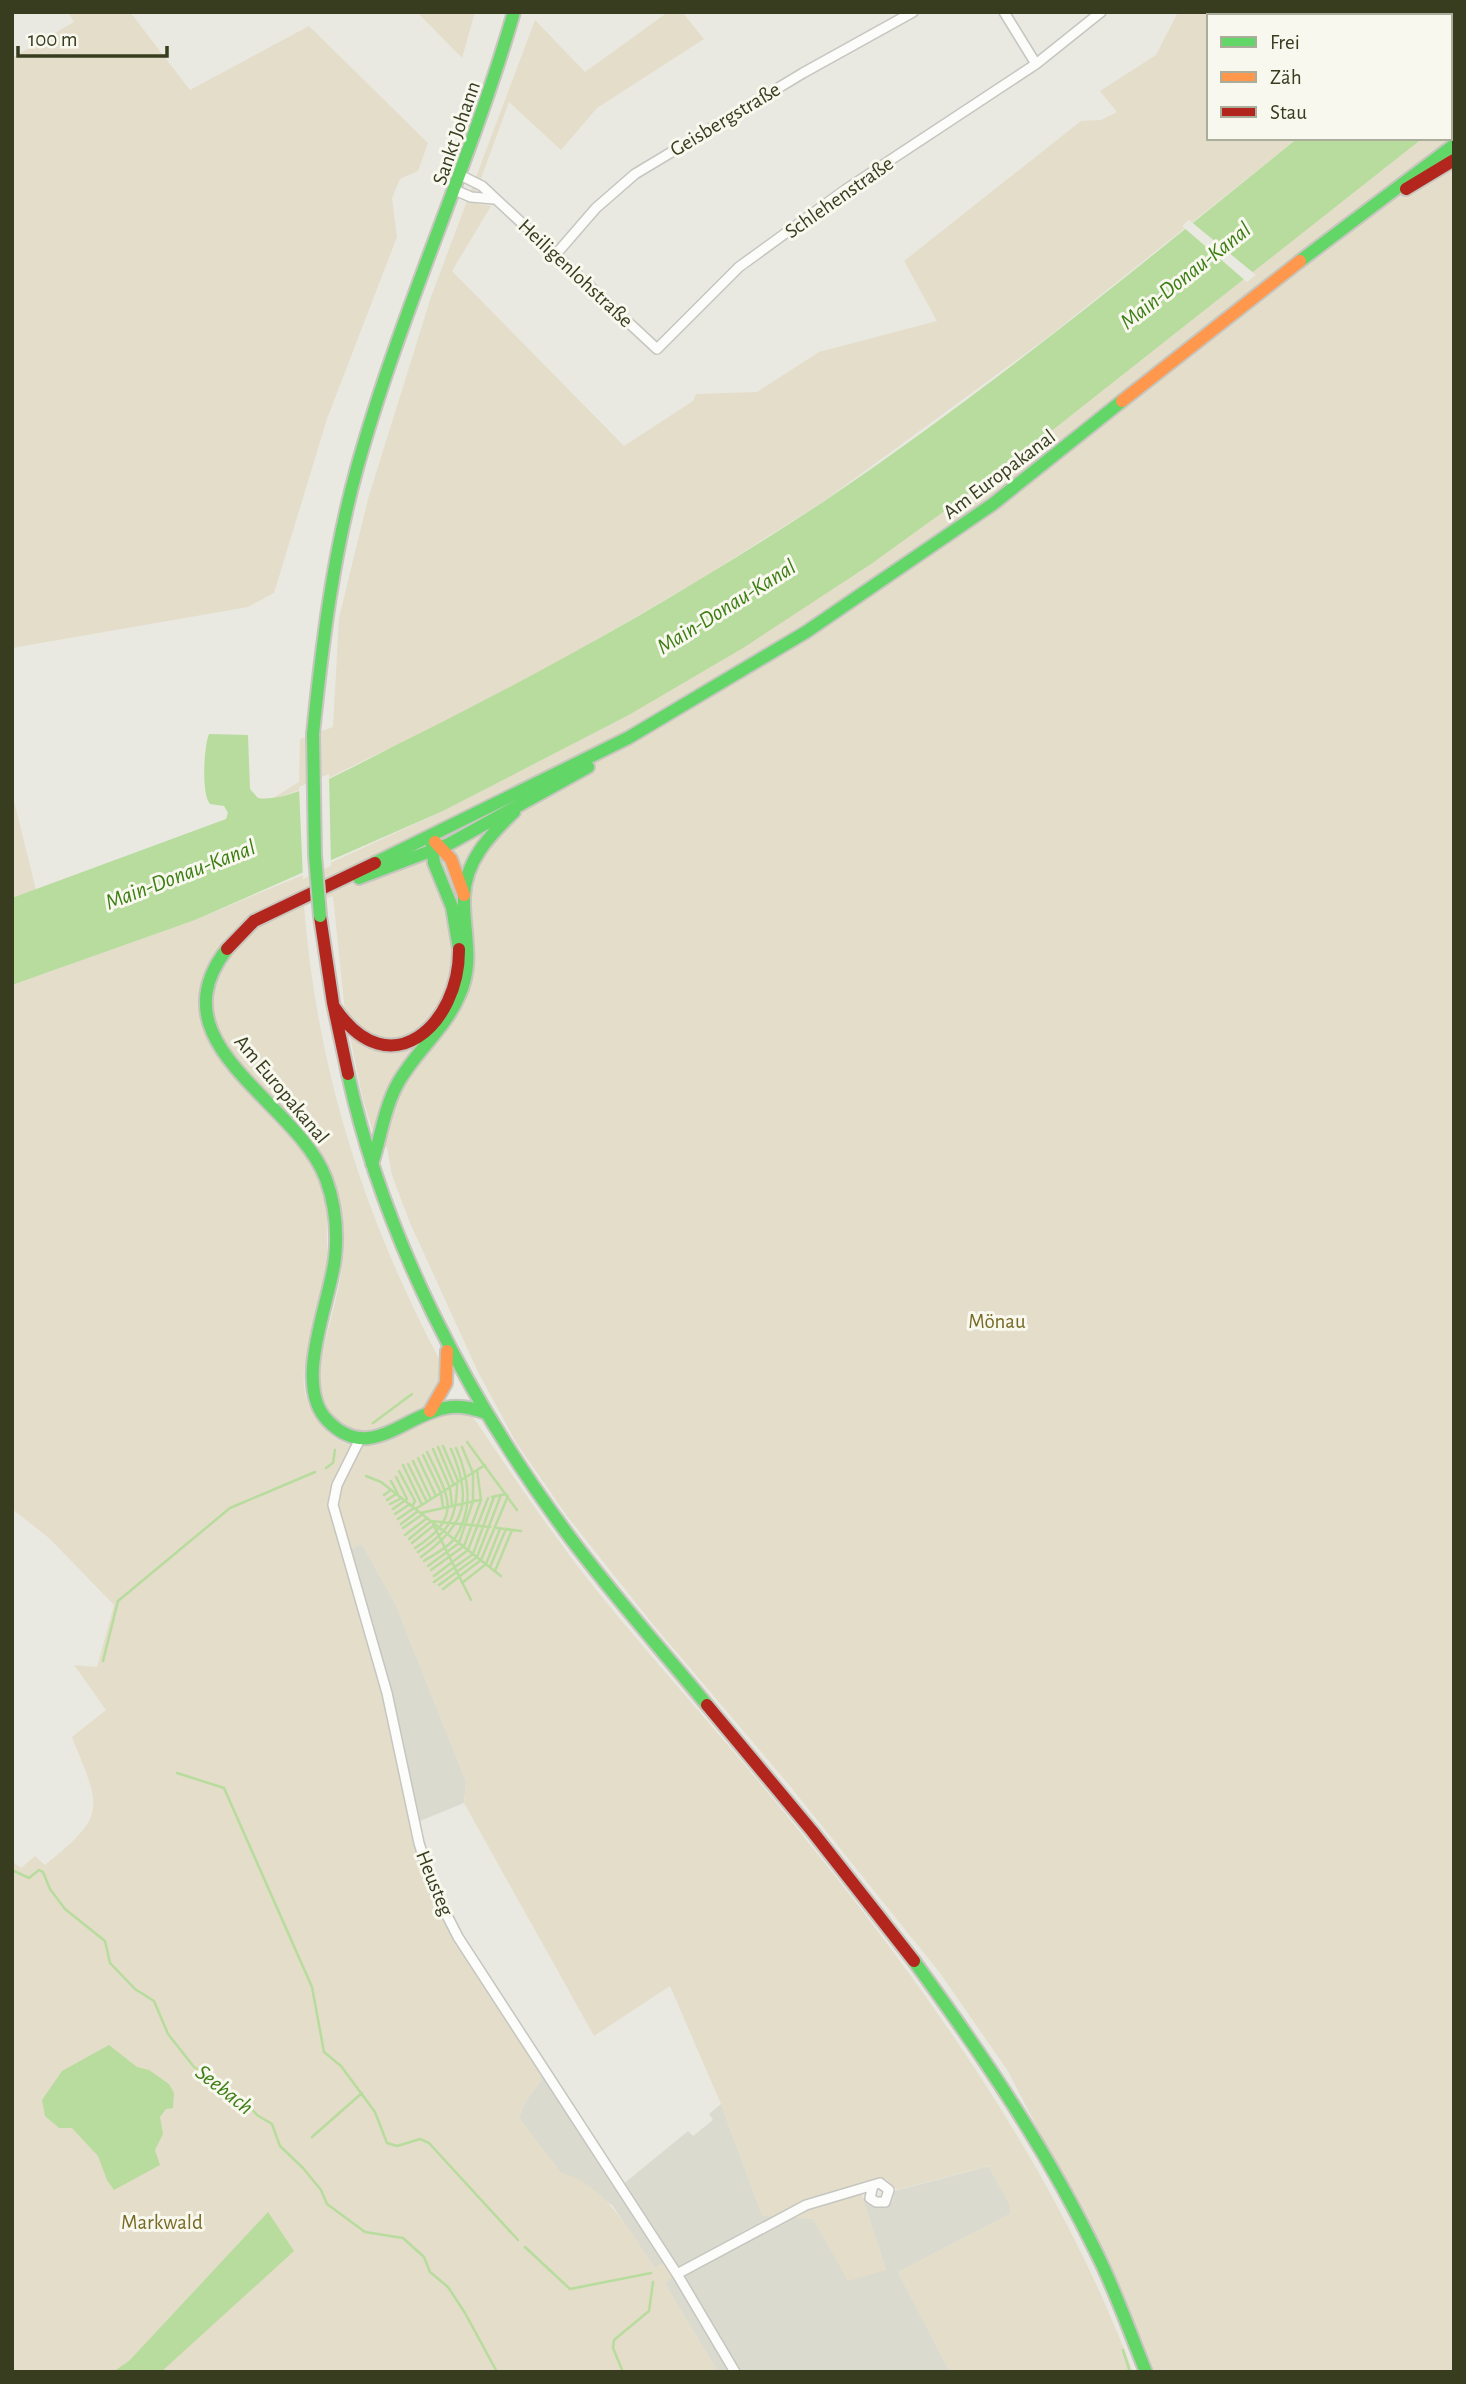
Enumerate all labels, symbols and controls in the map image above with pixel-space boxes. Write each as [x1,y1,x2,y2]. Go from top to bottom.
scale bar [18,14,166,58]
legend [1207,14,1452,140]
text: 100 m [28,29,78,50]
text: Frei [1270,32,1300,53]
text: Zäh [1270,67,1302,88]
street label: Geisbergstraße [667,78,784,160]
street label: Sankt Johann [429,79,484,188]
text: Stau [1270,102,1307,123]
street label: Schlehenstraße [781,152,897,242]
street label: Heiligenlohstraße [514,215,637,332]
water label: Main-Donau-Kanal [1116,218,1256,334]
street label: Am Europakanal [939,426,1059,523]
water label: Main-Donau-Kanal [653,555,801,659]
water label: Main-Donau-Kanal [102,836,259,915]
street label: Am Europakanal [230,1031,333,1147]
park label: Mönau [968,1311,1026,1332]
street label: Heusteg [412,1848,457,1919]
water label: Seebach [191,2061,257,2120]
park label: Markwald [121,2212,203,2233]

